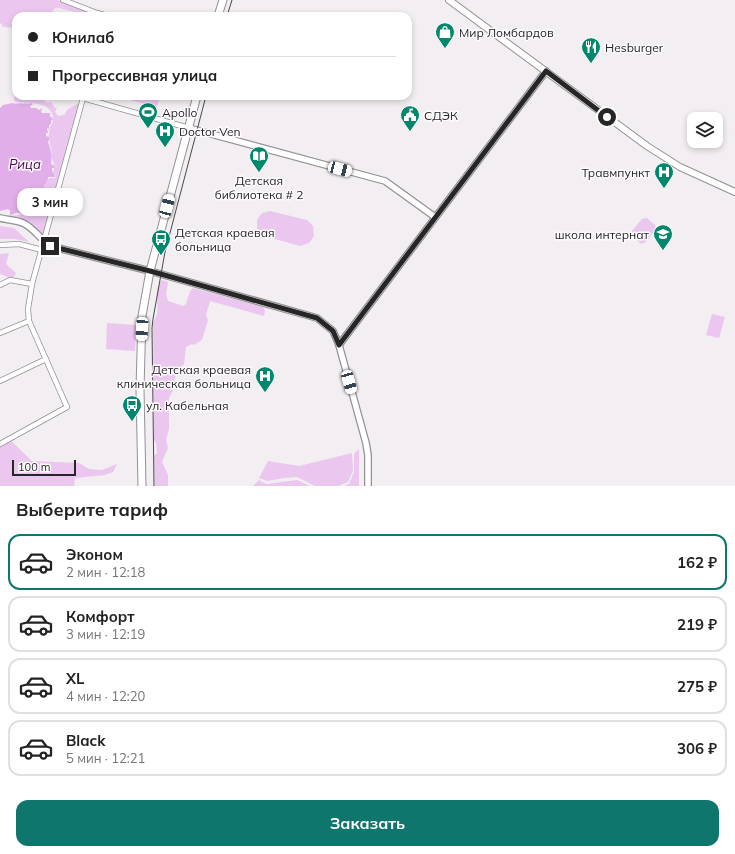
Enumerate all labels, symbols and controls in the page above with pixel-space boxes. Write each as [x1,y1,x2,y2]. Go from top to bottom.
shop icon: Мир Ломбардов [434,21,456,49]
place label: Мир Ломбардов [459,25,554,40]
text: Юнилаб [52,28,114,47]
restaurant icon: Hesburger [580,36,602,64]
place label: Hesburger [605,40,664,55]
text: Прогрессивная улица [52,66,217,85]
sports icon: Apollo [137,101,159,129]
public building icon: СДЭК [399,104,421,132]
place label: Apollo [162,105,198,120]
place label: СДЭК [424,108,458,123]
route start [598,108,616,126]
map controls [687,112,723,148]
button: layers [687,112,723,148]
hospital icon: Doctor Ven [154,120,176,148]
place label: Doctor Ven [179,124,240,139]
library icon: Детская библиотека # 2 [248,145,270,173]
water label: Рица [9,156,41,172]
car [327,160,353,178]
hospital icon: Травмпункт [653,161,675,189]
place label: Травмпункт [582,165,651,180]
place label: Детская библиотека # 2 [215,173,303,202]
callout: 3 мин [17,188,83,216]
car [158,193,176,219]
text: 3 мин [32,194,68,210]
school or university icon: школа интернат [652,223,674,251]
place label: Детская краевая больница [175,225,275,254]
place label: школа интернат [555,227,650,242]
bus stop icon: Детская краевая больница [150,228,172,256]
route end [41,237,59,255]
car [135,317,149,341]
place label: Детская краевая клиническая больница [117,362,251,391]
hospital icon: Детская краевая клиническая больница [254,365,276,393]
car [340,369,358,395]
bus stop icon: ул. Кабельная [121,394,143,422]
place label: ул. Кабельная [146,398,229,413]
scale bar [12,458,76,477]
text: 100 m [18,460,50,474]
text: Выберите тариф [16,498,168,521]
icon: car [18,544,54,580]
text: Эконом [66,545,123,564]
text: 162 ₽ [677,553,717,572]
text: 2 мин · 12:18 [66,564,145,580]
icon: car [18,606,54,642]
text: Комфорт [66,607,135,626]
text: 219 ₽ [677,615,717,634]
text: 3 мин · 12:19 [66,626,145,642]
icon: car [18,668,54,704]
text: XL [66,669,84,688]
text: 275 ₽ [677,677,717,696]
text: 4 мин · 12:20 [66,688,145,704]
icon: car [18,730,54,766]
text: Black [66,731,105,750]
text: 306 ₽ [677,739,717,758]
text: 5 мин · 12:21 [66,750,145,766]
button: Заказать [16,800,719,846]

